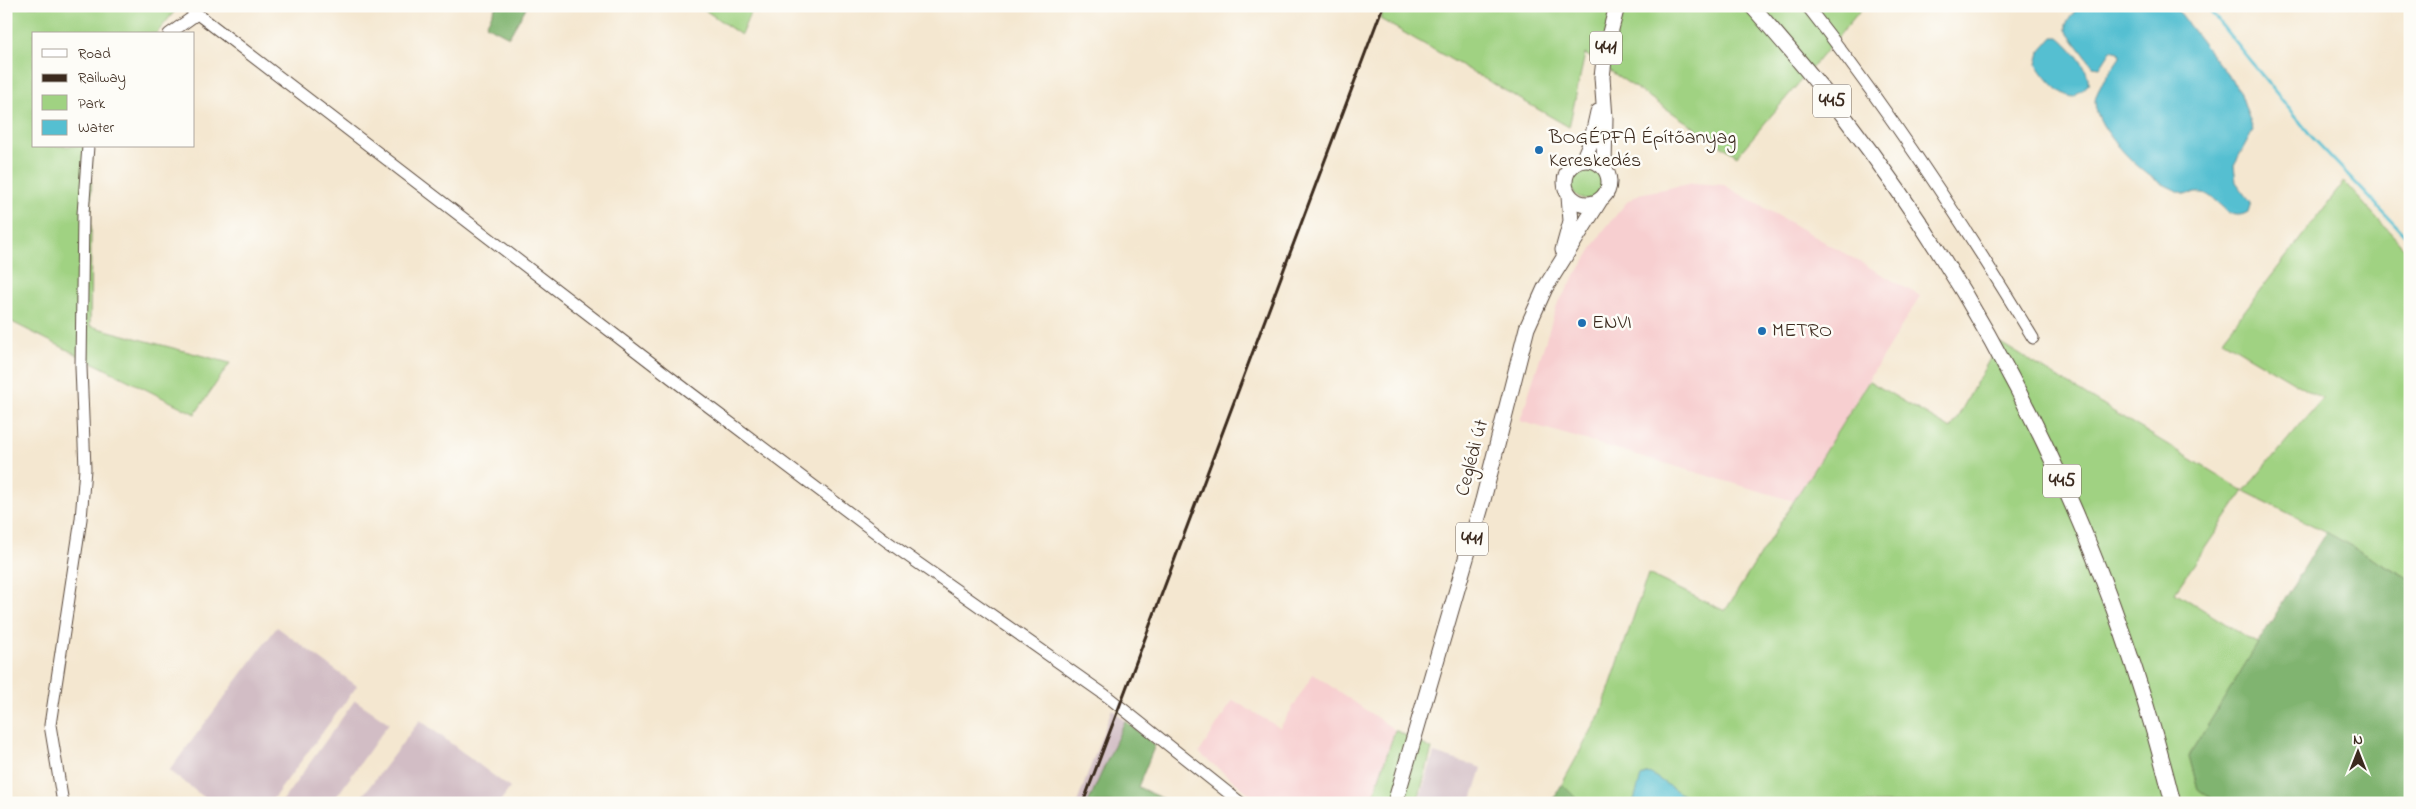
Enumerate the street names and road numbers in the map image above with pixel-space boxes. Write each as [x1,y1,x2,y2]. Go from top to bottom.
road number: 441 [1590,32,1622,64]
road number: 445 [1813,84,1851,118]
street label: Ceglédi út [1449,416,1498,500]
road number: 445 [2043,464,2081,498]
road number: 441 [1456,522,1488,556]

